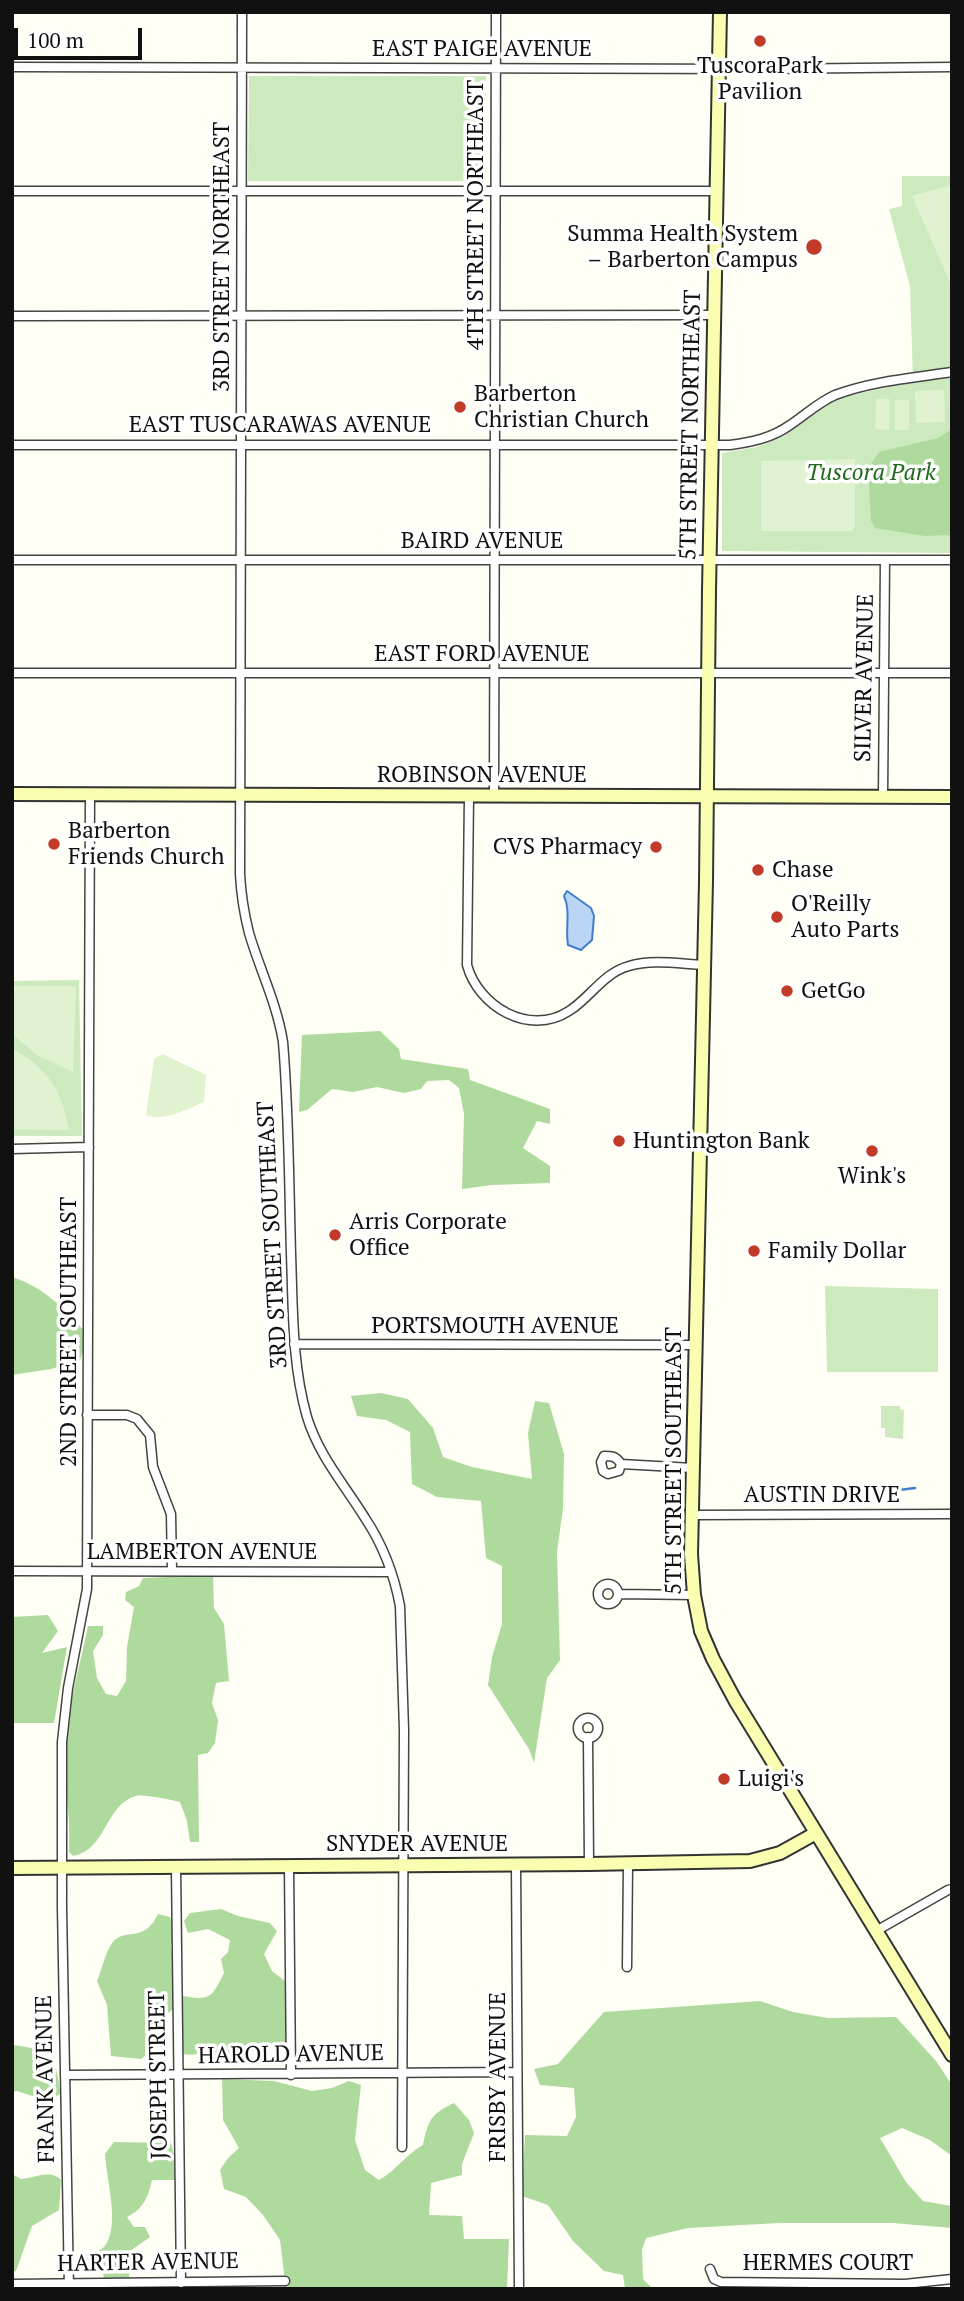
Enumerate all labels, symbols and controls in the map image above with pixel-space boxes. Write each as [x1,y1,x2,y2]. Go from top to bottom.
scale bar [18,14,145,58]
text: 100 m [27,26,84,54]
marker: TuscoraPark Pavilion [752,33,768,49]
street label: EAST PAIGE AVENUE [372,35,592,63]
place label: TuscoraPark Pavilion [697,52,823,106]
street label: 4TH STREET NORTHEAST [462,80,490,350]
street label: 3RD STREET NORTHEAST [208,122,236,392]
place label: Summa Health System – Barberton Campus [567,220,798,274]
marker: Summa Health System – Barberton Campus [804,237,824,257]
street label: 5TH STREET NORTHEAST [675,289,707,561]
place label: Barberton Christian Church [474,380,649,434]
marker: Barberton Christian Church [452,399,468,415]
street label: EAST TUSCARAWAS AVENUE [129,411,431,439]
park label: Tuscora Park [806,459,936,487]
street label: BAIRD AVENUE [401,527,563,555]
street label: SILVER AVENUE [850,594,880,762]
street label: EAST FORD AVENUE [374,640,590,668]
street label: ROBINSON AVENUE [377,761,587,789]
place label: Barberton Friends Church [68,817,224,871]
place label: CVS Pharmacy [493,833,642,861]
marker: Barberton Friends Church [46,836,62,852]
marker: CVS Pharmacy [648,839,664,855]
place label: Chase [772,856,833,884]
marker: Chase [750,862,766,878]
place label: O'Reilly Auto Parts [791,890,899,944]
marker: O'Reilly Auto Parts [769,909,785,925]
place label: GetGo [801,977,865,1005]
marker: GetGo [779,983,795,999]
street label: 3RD STREET SOUTHEAST [252,1100,294,1370]
place label: Huntington Bank [633,1127,810,1155]
marker: Huntington Bank [611,1133,627,1149]
marker: Wink's [864,1143,880,1159]
place label: Wink's [838,1162,906,1190]
street label: 2ND STREET SOUTHEAST [55,1197,83,1467]
place label: Arris Corporate Office [349,1208,507,1262]
marker: Arris Corporate Office [327,1227,343,1243]
place label: Family Dollar [768,1237,906,1265]
marker: Family Dollar [746,1243,762,1259]
street label: PORTSMOUTH AVENUE [371,1312,619,1340]
street label: 5TH STREET SOUTHEAST [660,1327,688,1595]
street label: AUSTIN DRIVE [744,1481,900,1509]
street label: LAMBERTON AVENUE [87,1538,317,1566]
place label: Luigi's [738,1765,804,1793]
marker: Luigi's [716,1771,732,1787]
street label: SNYDER AVENUE [326,1830,508,1858]
street label: JOSEPH STREET [144,1990,174,2160]
street label: FRISBY AVENUE [484,1992,512,2162]
street label: FRANK AVENUE [31,1995,61,2163]
street label: HAROLD AVENUE [198,2040,384,2070]
street label: HARTER AVENUE [57,2248,239,2278]
street label: HERMES COURT [743,2249,913,2277]

